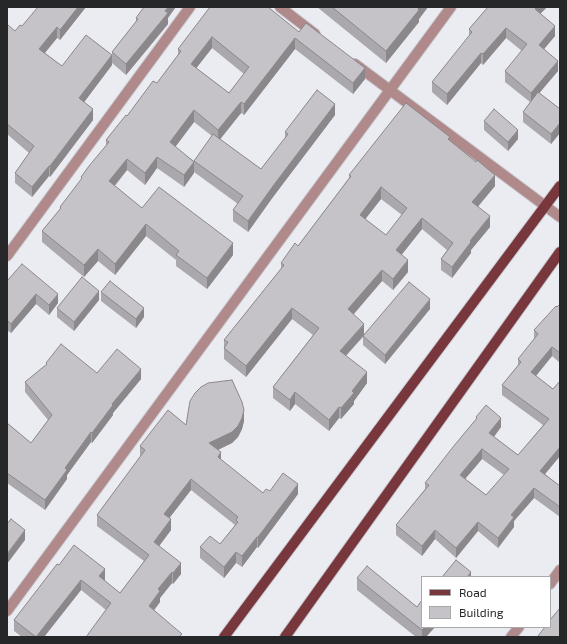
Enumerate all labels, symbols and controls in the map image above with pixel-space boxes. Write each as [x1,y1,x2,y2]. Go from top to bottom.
legend [421,576,551,628]
text: Road [459,585,487,599]
text: Building [459,605,503,619]

